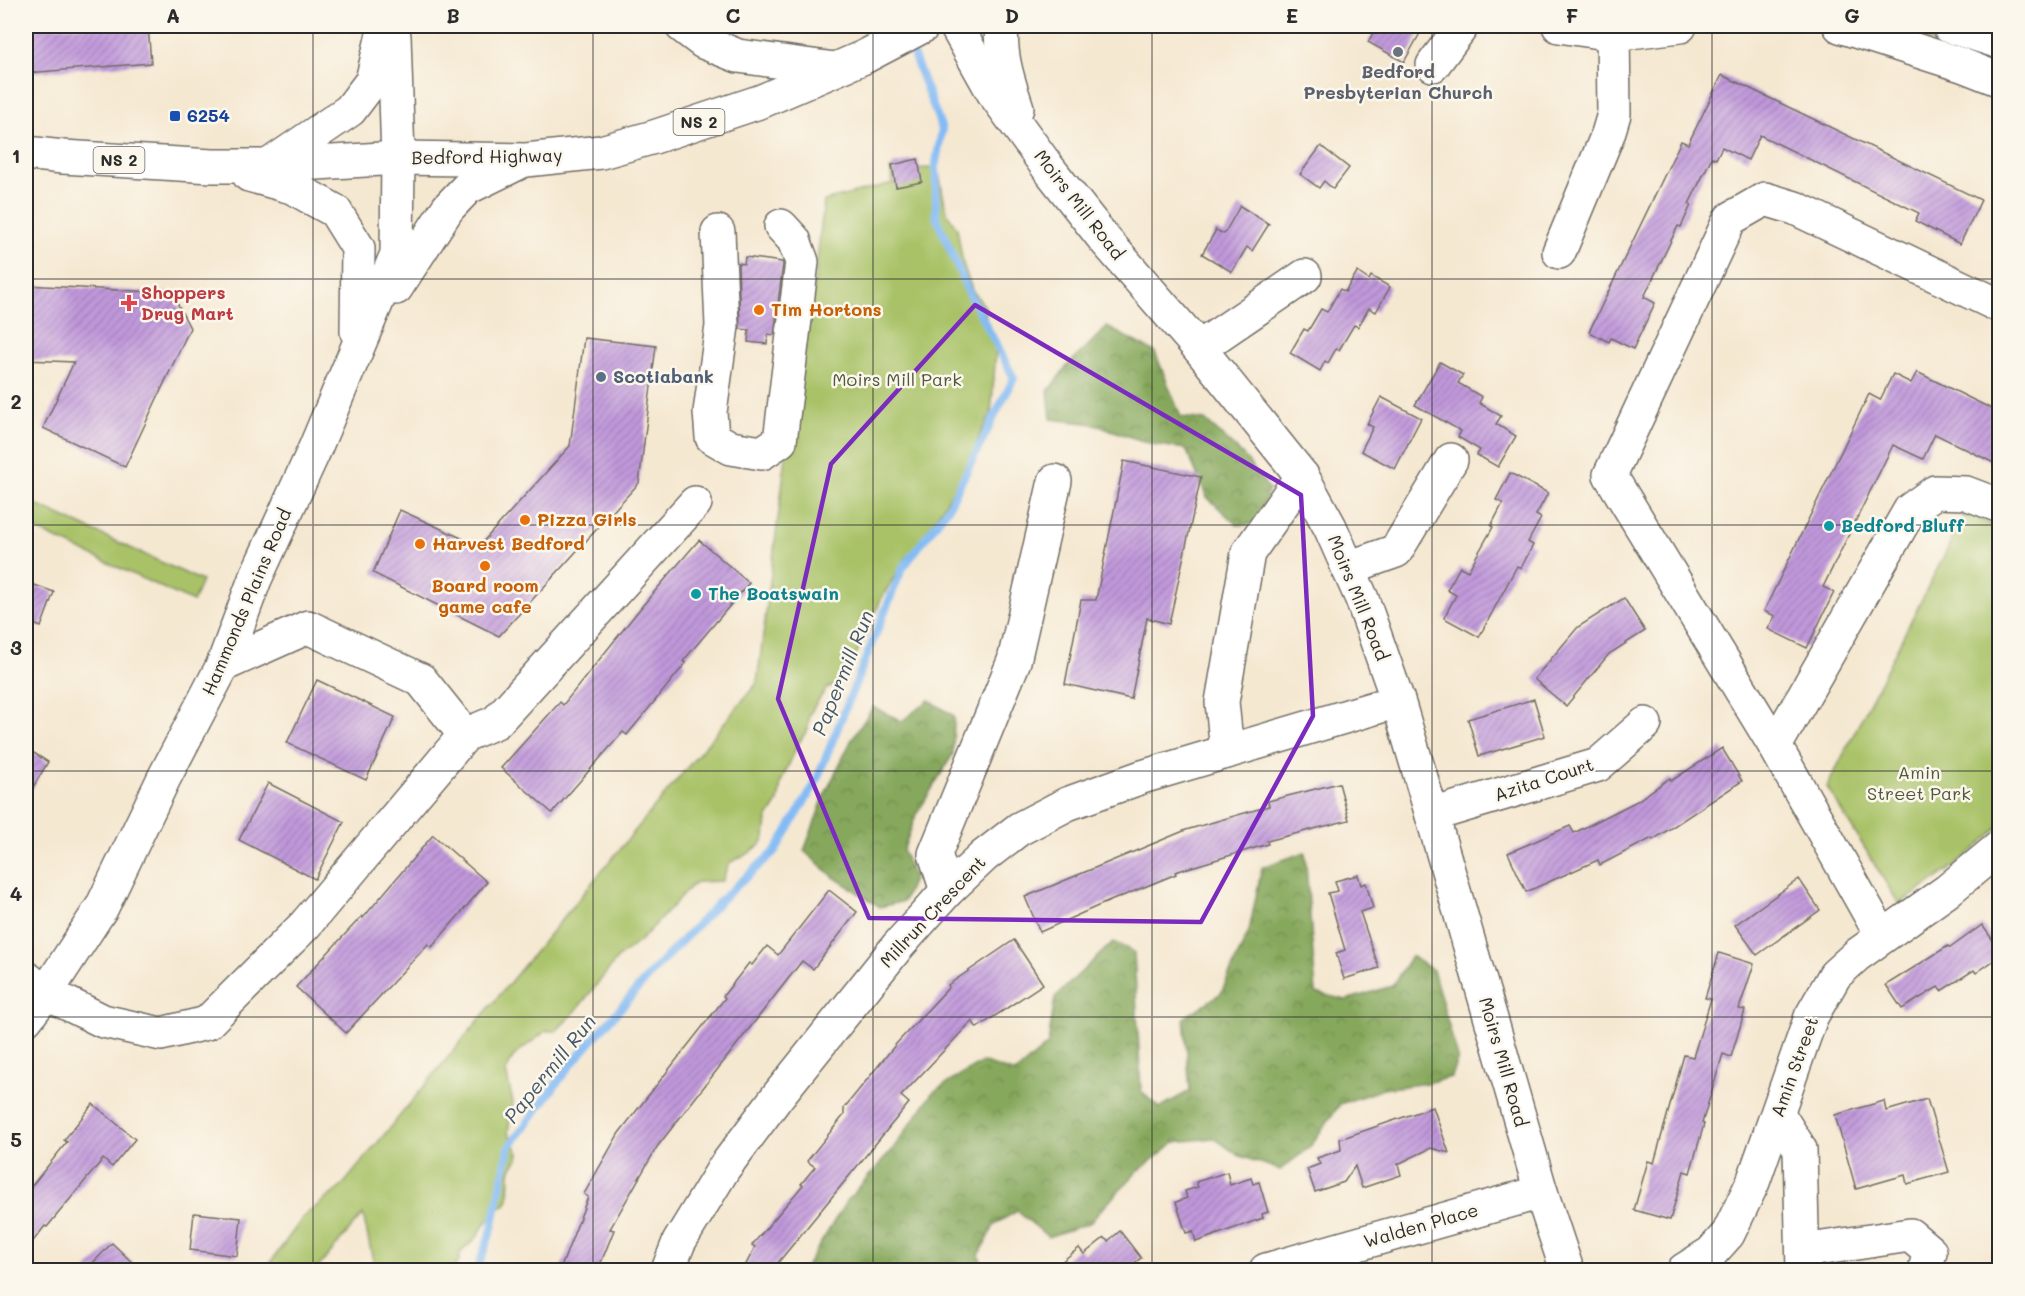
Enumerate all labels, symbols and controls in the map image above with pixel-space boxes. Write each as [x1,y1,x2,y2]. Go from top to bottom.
text: A [166,2,180,28]
text: B [446,2,460,28]
text: C [726,2,741,28]
text: D [1005,2,1019,28]
text: E [1286,2,1298,28]
text: F [1566,2,1579,28]
text: G [1844,2,1860,28]
marker: Bedford Presbyterian Church [1391,45,1405,59]
place label: Bedford Presbyterian Church [1303,59,1493,104]
place label: 6254 [187,103,230,127]
marker: 6254 [168,109,182,123]
road number: NS 2 [674,109,724,135]
text: 1 [12,142,20,168]
street label: Bedford Highway [411,143,563,169]
street label: Moirs Mill Road [1029,144,1130,264]
road number: NS 2 [94,147,144,173]
place label: Shoppers Drug Mart [141,280,234,325]
marker: Shoppers Drug Mart [122,296,136,310]
place label: Tim Hortons [771,297,882,321]
marker: Tim Hortons [752,303,766,317]
place label: Scotiabank [613,364,714,388]
park label: Moirs Mill Park [832,367,962,391]
marker: Scotiabank [594,370,608,384]
text: 2 [10,388,22,414]
street label: Hammonds Plains Road [196,504,296,699]
place label: Pizza Girls [537,507,637,531]
marker: Pizza Girls [518,513,532,527]
place label: Bedford Bluff [1841,513,1964,537]
marker: Bedford Bluff [1822,519,1836,533]
place label: Harvest Bedford [432,531,585,555]
street label: Moirs Mill Road [1323,531,1395,664]
marker: Harvest Bedford [413,537,427,551]
marker: Board room game cafe [478,559,492,573]
place label: Board room game cafe [432,573,538,618]
place label: The Boatswain [708,581,839,605]
marker: The Boatswain [689,587,703,601]
water label: Papermill Run [805,606,879,739]
text: 3 [10,634,22,660]
street label: Azita Court [1491,752,1596,806]
park label: Amin Street Park [1867,760,1971,805]
street label: Millrun Crescent [874,850,990,972]
text: 4 [10,880,23,906]
street label: Moirs Mill Road [1474,994,1534,1129]
water label: Papermill Run [497,1009,601,1128]
street label: Amin Street [1765,1013,1823,1120]
text: 5 [10,1126,22,1152]
street label: Walden Place [1361,1197,1481,1253]

